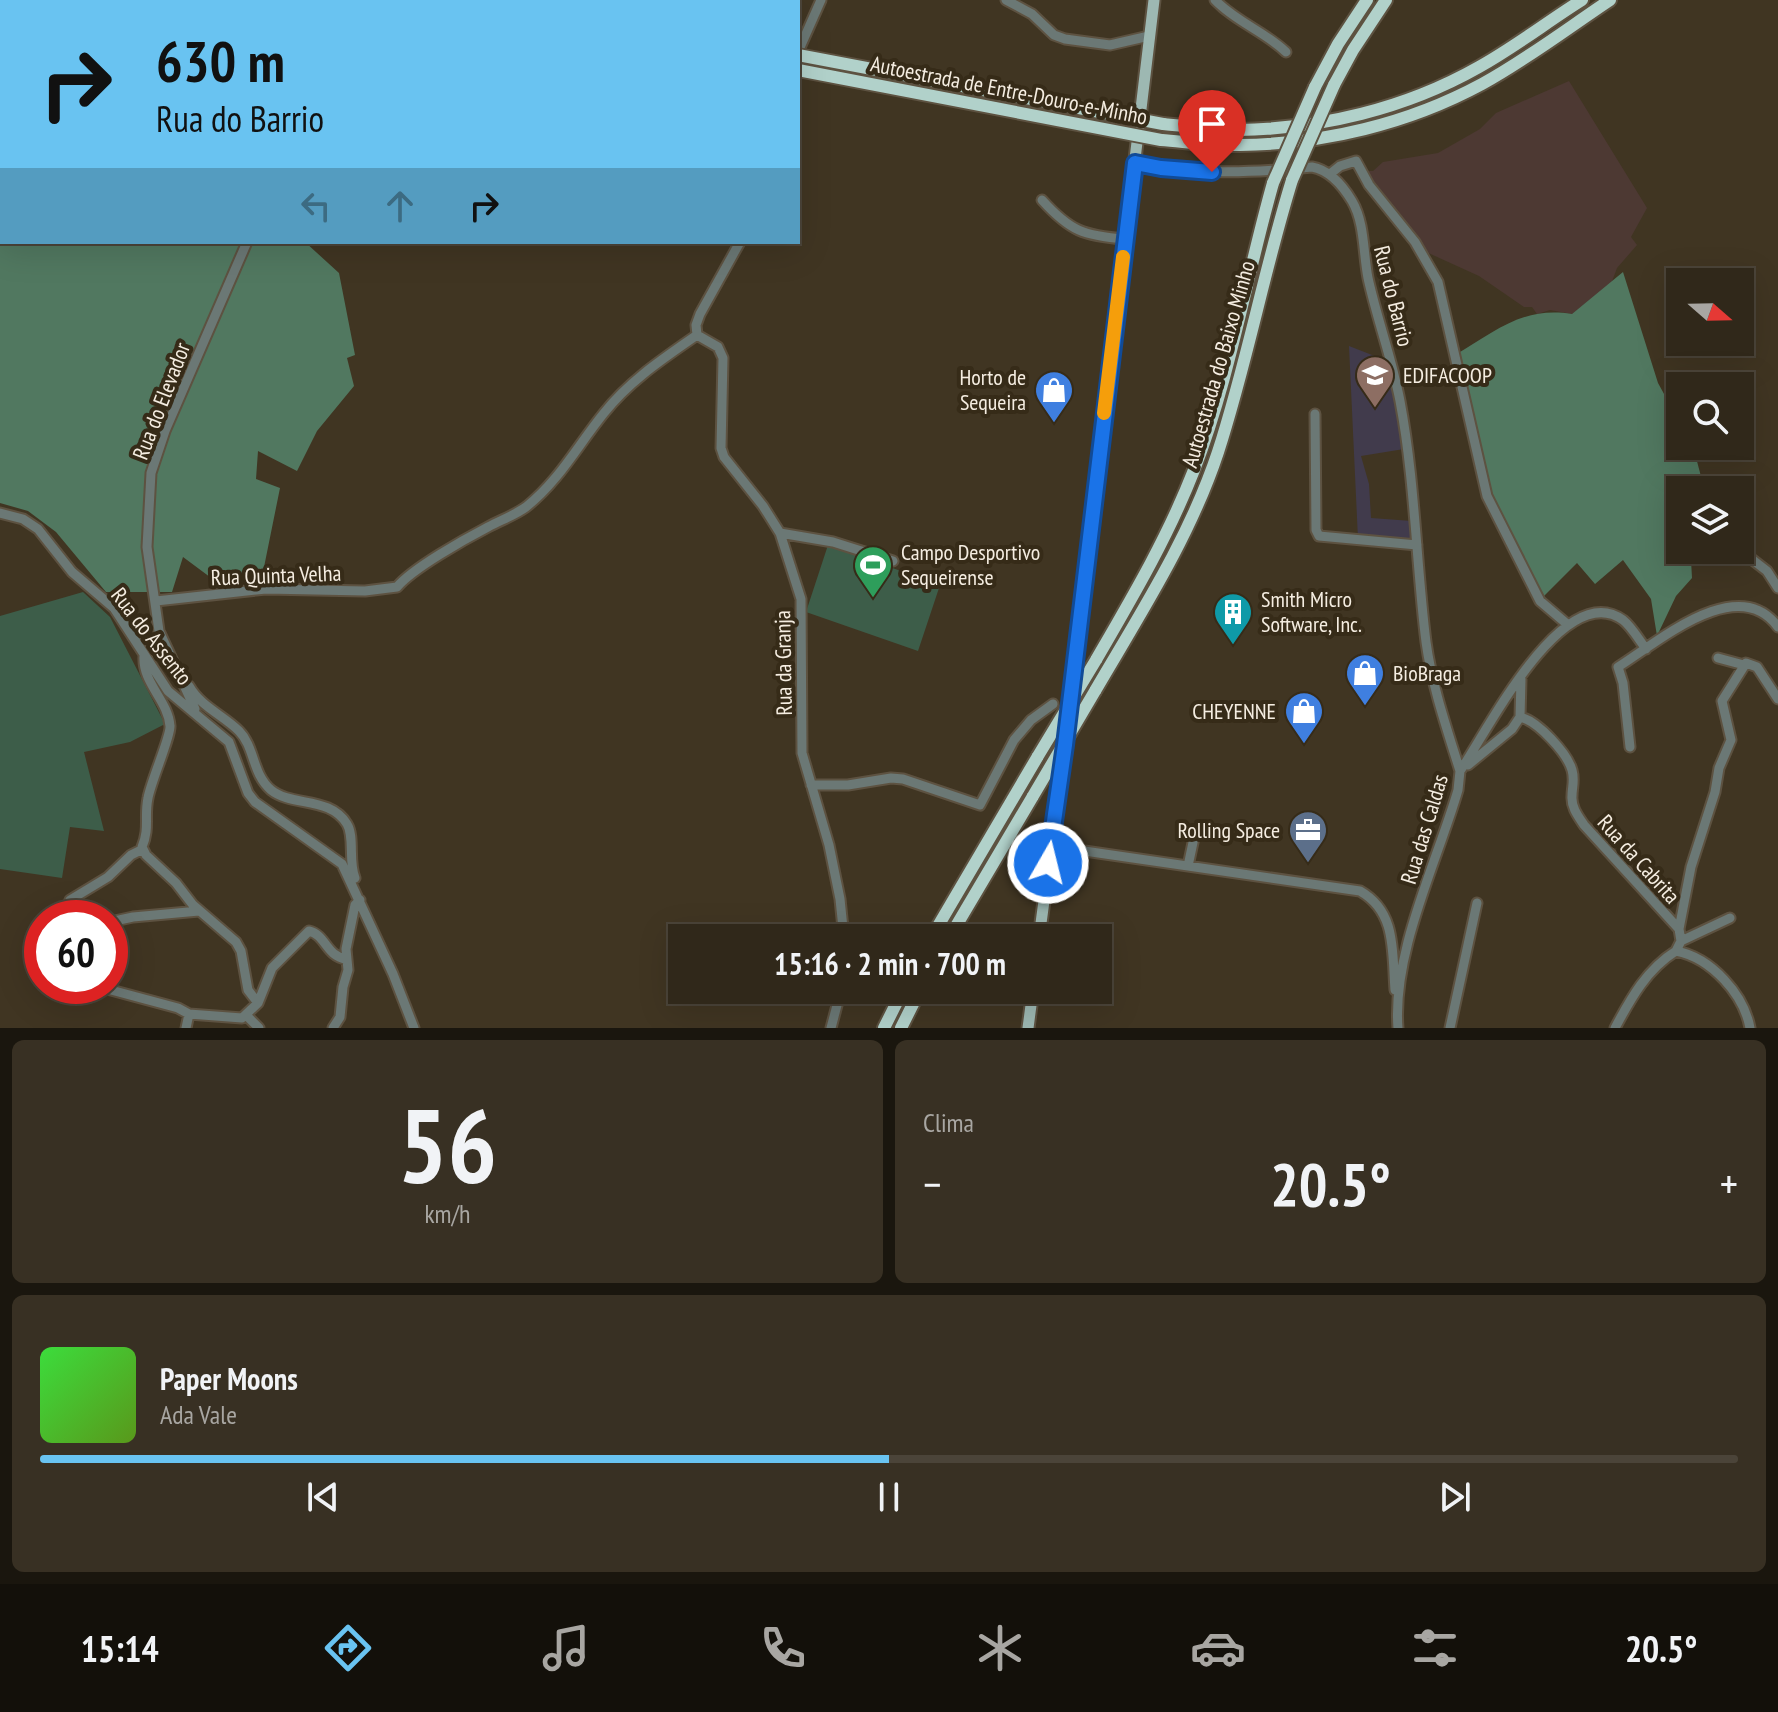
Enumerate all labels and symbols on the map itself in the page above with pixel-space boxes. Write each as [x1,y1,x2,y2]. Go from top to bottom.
street label: Autoestrada de Entre-Douro-e-Minho [868,49,1150,131]
pin [1178,90,1246,172]
street label: Rua do Barrio [1368,243,1420,349]
street label: Autoestrada do Baixo Minho [1175,257,1261,471]
north arrow [1666,268,1754,356]
street label: Rua do Elevador [126,339,196,463]
school or university icon: EDIFACOOP [1354,354,1396,409]
place label: EDIFACOOP [1403,361,1492,389]
place label: Horto de Sequeira [959,363,1026,416]
shop icon: Horto de Sequeira [1033,369,1075,424]
place label: Campo Desportivo Sequeirense [901,538,1040,591]
sports icon: Campo Desportivo Sequeirense [852,544,894,599]
street label: Rua Quinta Velha [210,559,342,591]
street label: Rua do Assento [105,582,199,690]
place label: Smith Micro Software, Inc. [1261,585,1362,638]
building icon: Smith Micro Software, Inc. [1212,591,1254,646]
street label: Rua da Granja [768,610,798,716]
shop icon: BioBraga [1344,652,1386,707]
place label: BioBraga [1393,659,1461,687]
shop icon: CHEYENNE [1283,690,1325,745]
place label: CHEYENNE [1192,697,1276,725]
street label: Rua das Caldas [1394,771,1454,887]
office icon: Rolling Space [1287,809,1329,864]
street label: Rua da Cabrita [1592,809,1686,909]
place label: Rolling Space [1178,816,1280,844]
position arrow [1006,821,1090,905]
speed limit sign: 60 [24,900,128,1004]

